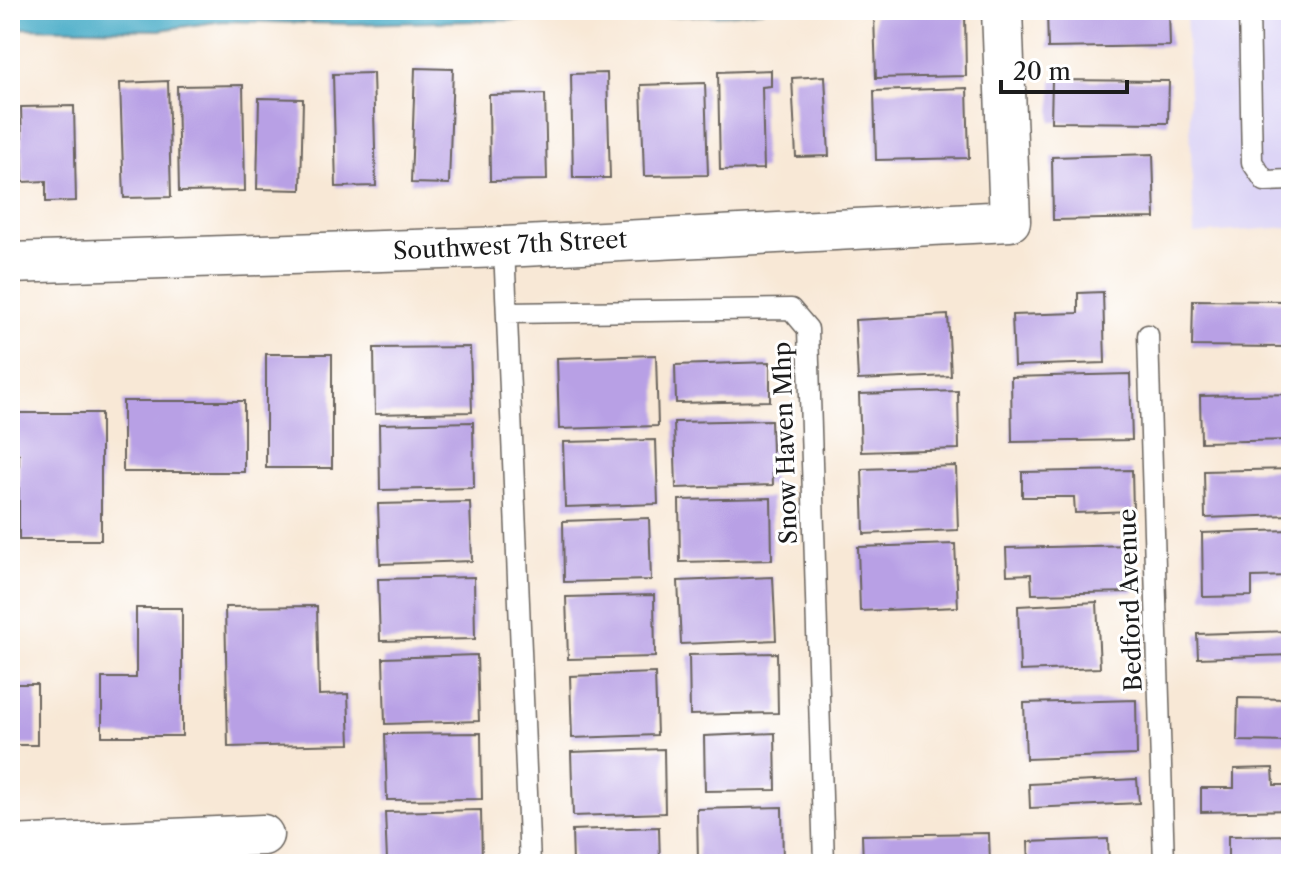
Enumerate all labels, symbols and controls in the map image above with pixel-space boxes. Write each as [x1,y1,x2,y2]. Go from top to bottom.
scale bar [1001,44,1127,94]
text: 20 m [1013,57,1071,86]
street label: Southwest 7th Street [392,224,628,266]
street label: Snow Haven Mhp [767,341,803,545]
street label: Bedford Avenue [1112,508,1148,692]

